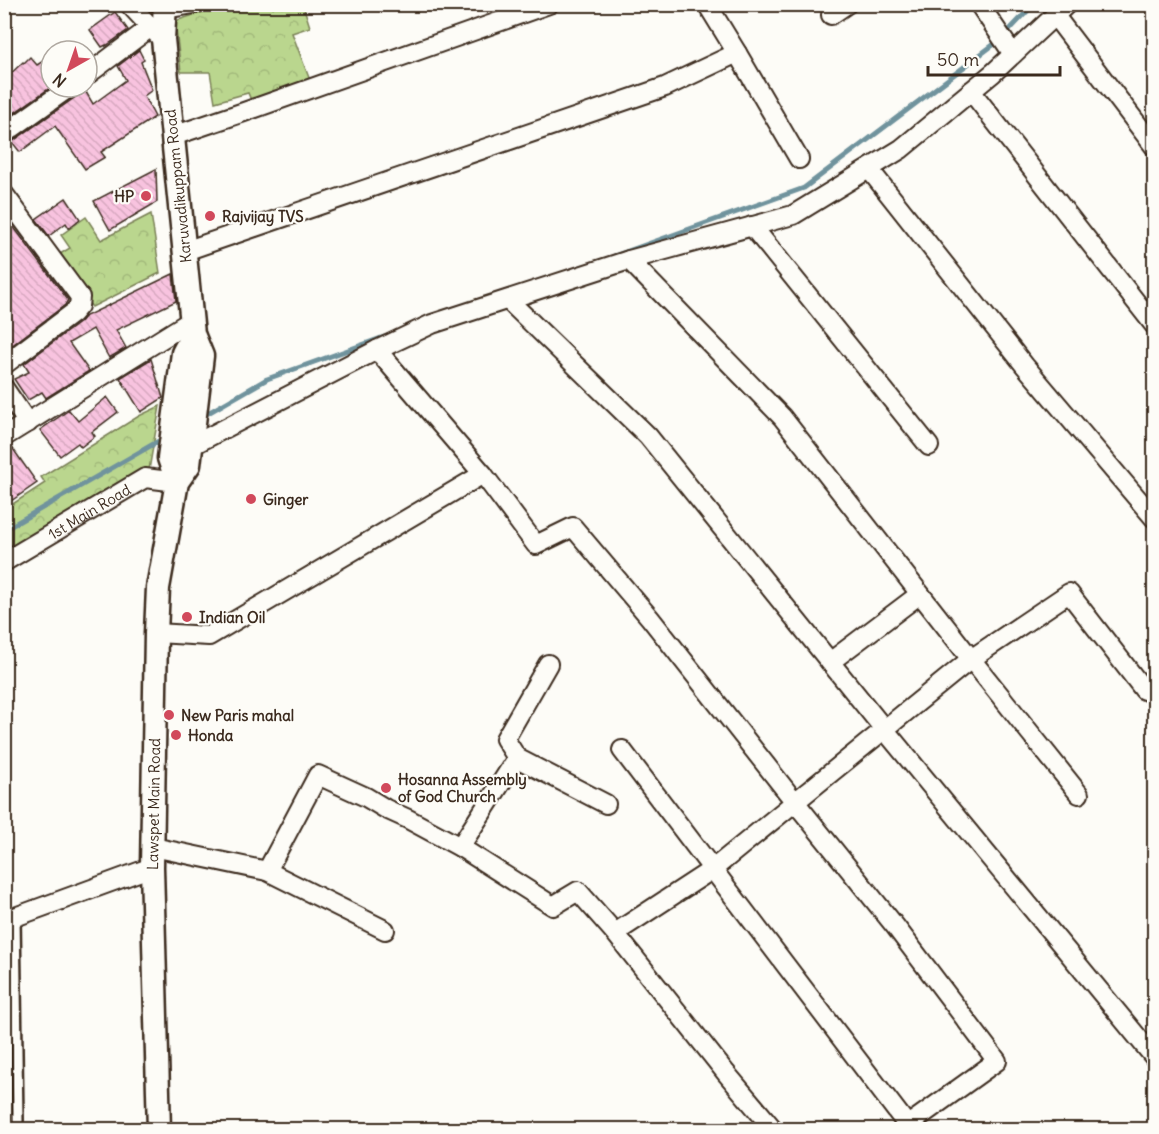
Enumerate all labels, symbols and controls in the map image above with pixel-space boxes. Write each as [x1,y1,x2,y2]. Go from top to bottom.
north arrow [39,39,99,99]
scale bar [928,39,1060,77]
text: 50 m [937,48,979,71]
text: N [49,69,70,92]
street label: Karuvadikuppam Road [160,108,196,264]
place label: HP [114,187,134,206]
marker: HP [139,189,153,203]
place label: Rajvijay TVS [222,207,304,227]
marker: Rajvijay TVS [203,209,217,223]
street label: 1st Main Road [44,479,134,543]
place label: Ginger [263,490,309,510]
marker: Ginger [244,492,258,506]
place label: Indian Oil [199,608,265,627]
marker: Indian Oil [180,610,194,624]
place label: New Paris mahal [181,706,294,725]
marker: New Paris mahal [162,708,176,722]
place label: Honda [188,726,234,745]
marker: Honda [169,728,183,742]
street label: Lawspet Main Road [142,738,164,870]
place label: Hosanna Assembly of God Church [398,770,527,806]
marker: Hosanna Assembly of God Church [379,781,393,795]

